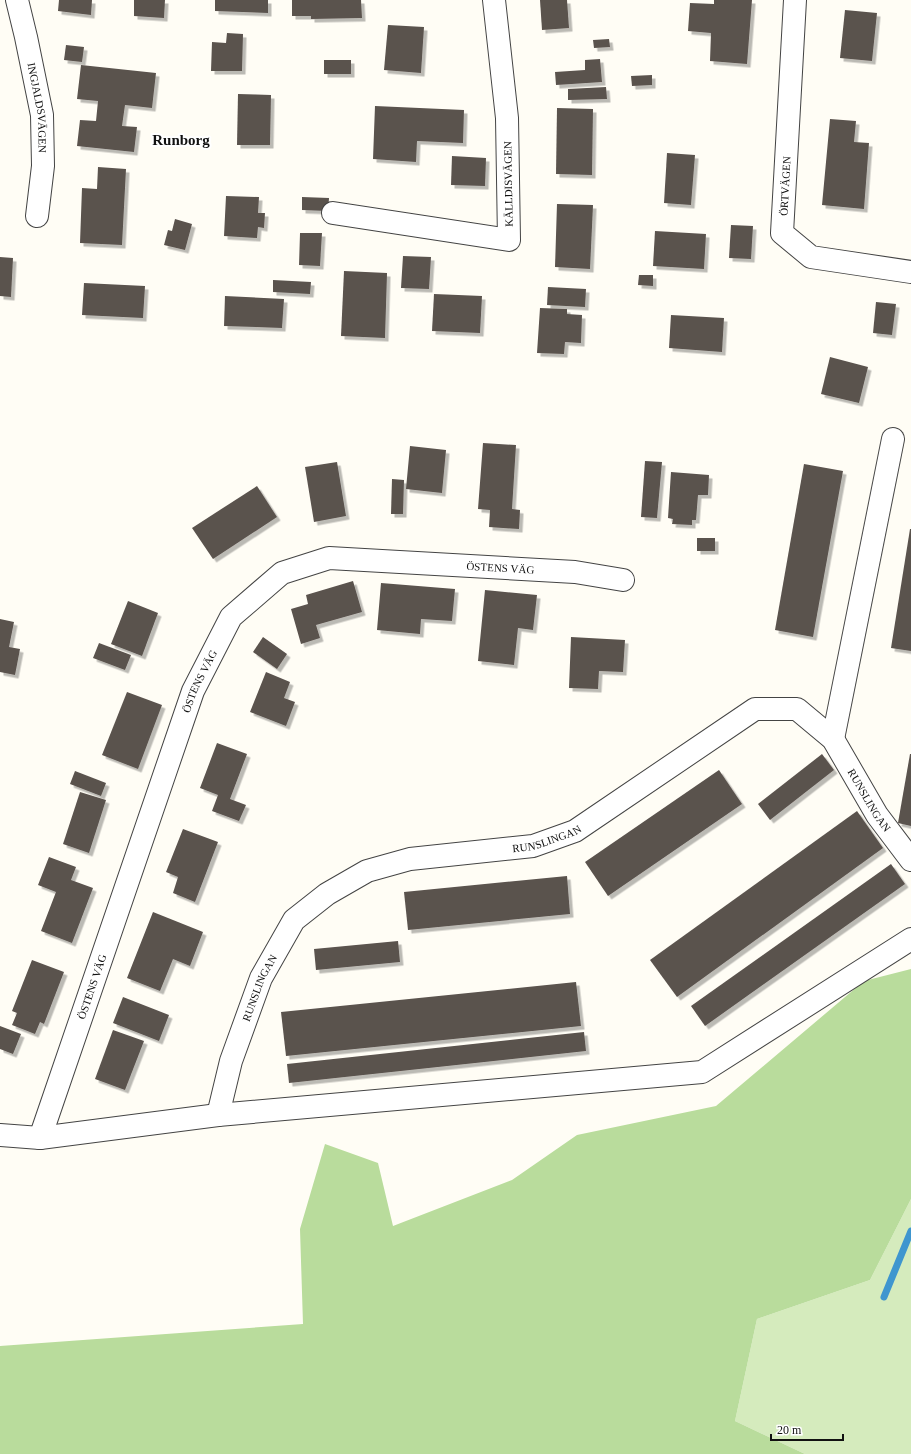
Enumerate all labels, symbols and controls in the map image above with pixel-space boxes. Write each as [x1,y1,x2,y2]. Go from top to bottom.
street label: INGJALDSVÄGEN [25,62,49,153]
district label: Runborg [152,132,210,148]
street label: KÄLLDISVÄGEN [501,141,515,227]
street label: ÖRTVÄGEN [777,156,793,216]
street label: ÖSTENS VÄG [466,560,535,576]
street label: ÖSTENS VÄG [180,648,219,714]
street label: RUNSLINGAN [845,767,893,834]
street label: RUNSLINGAN [512,823,584,854]
street label: ÖSTENS VÄG [75,952,109,1021]
street label: RUNSLINGAN [240,952,279,1023]
scale bar [771,1416,843,1442]
text: 20 m [777,1423,802,1437]

